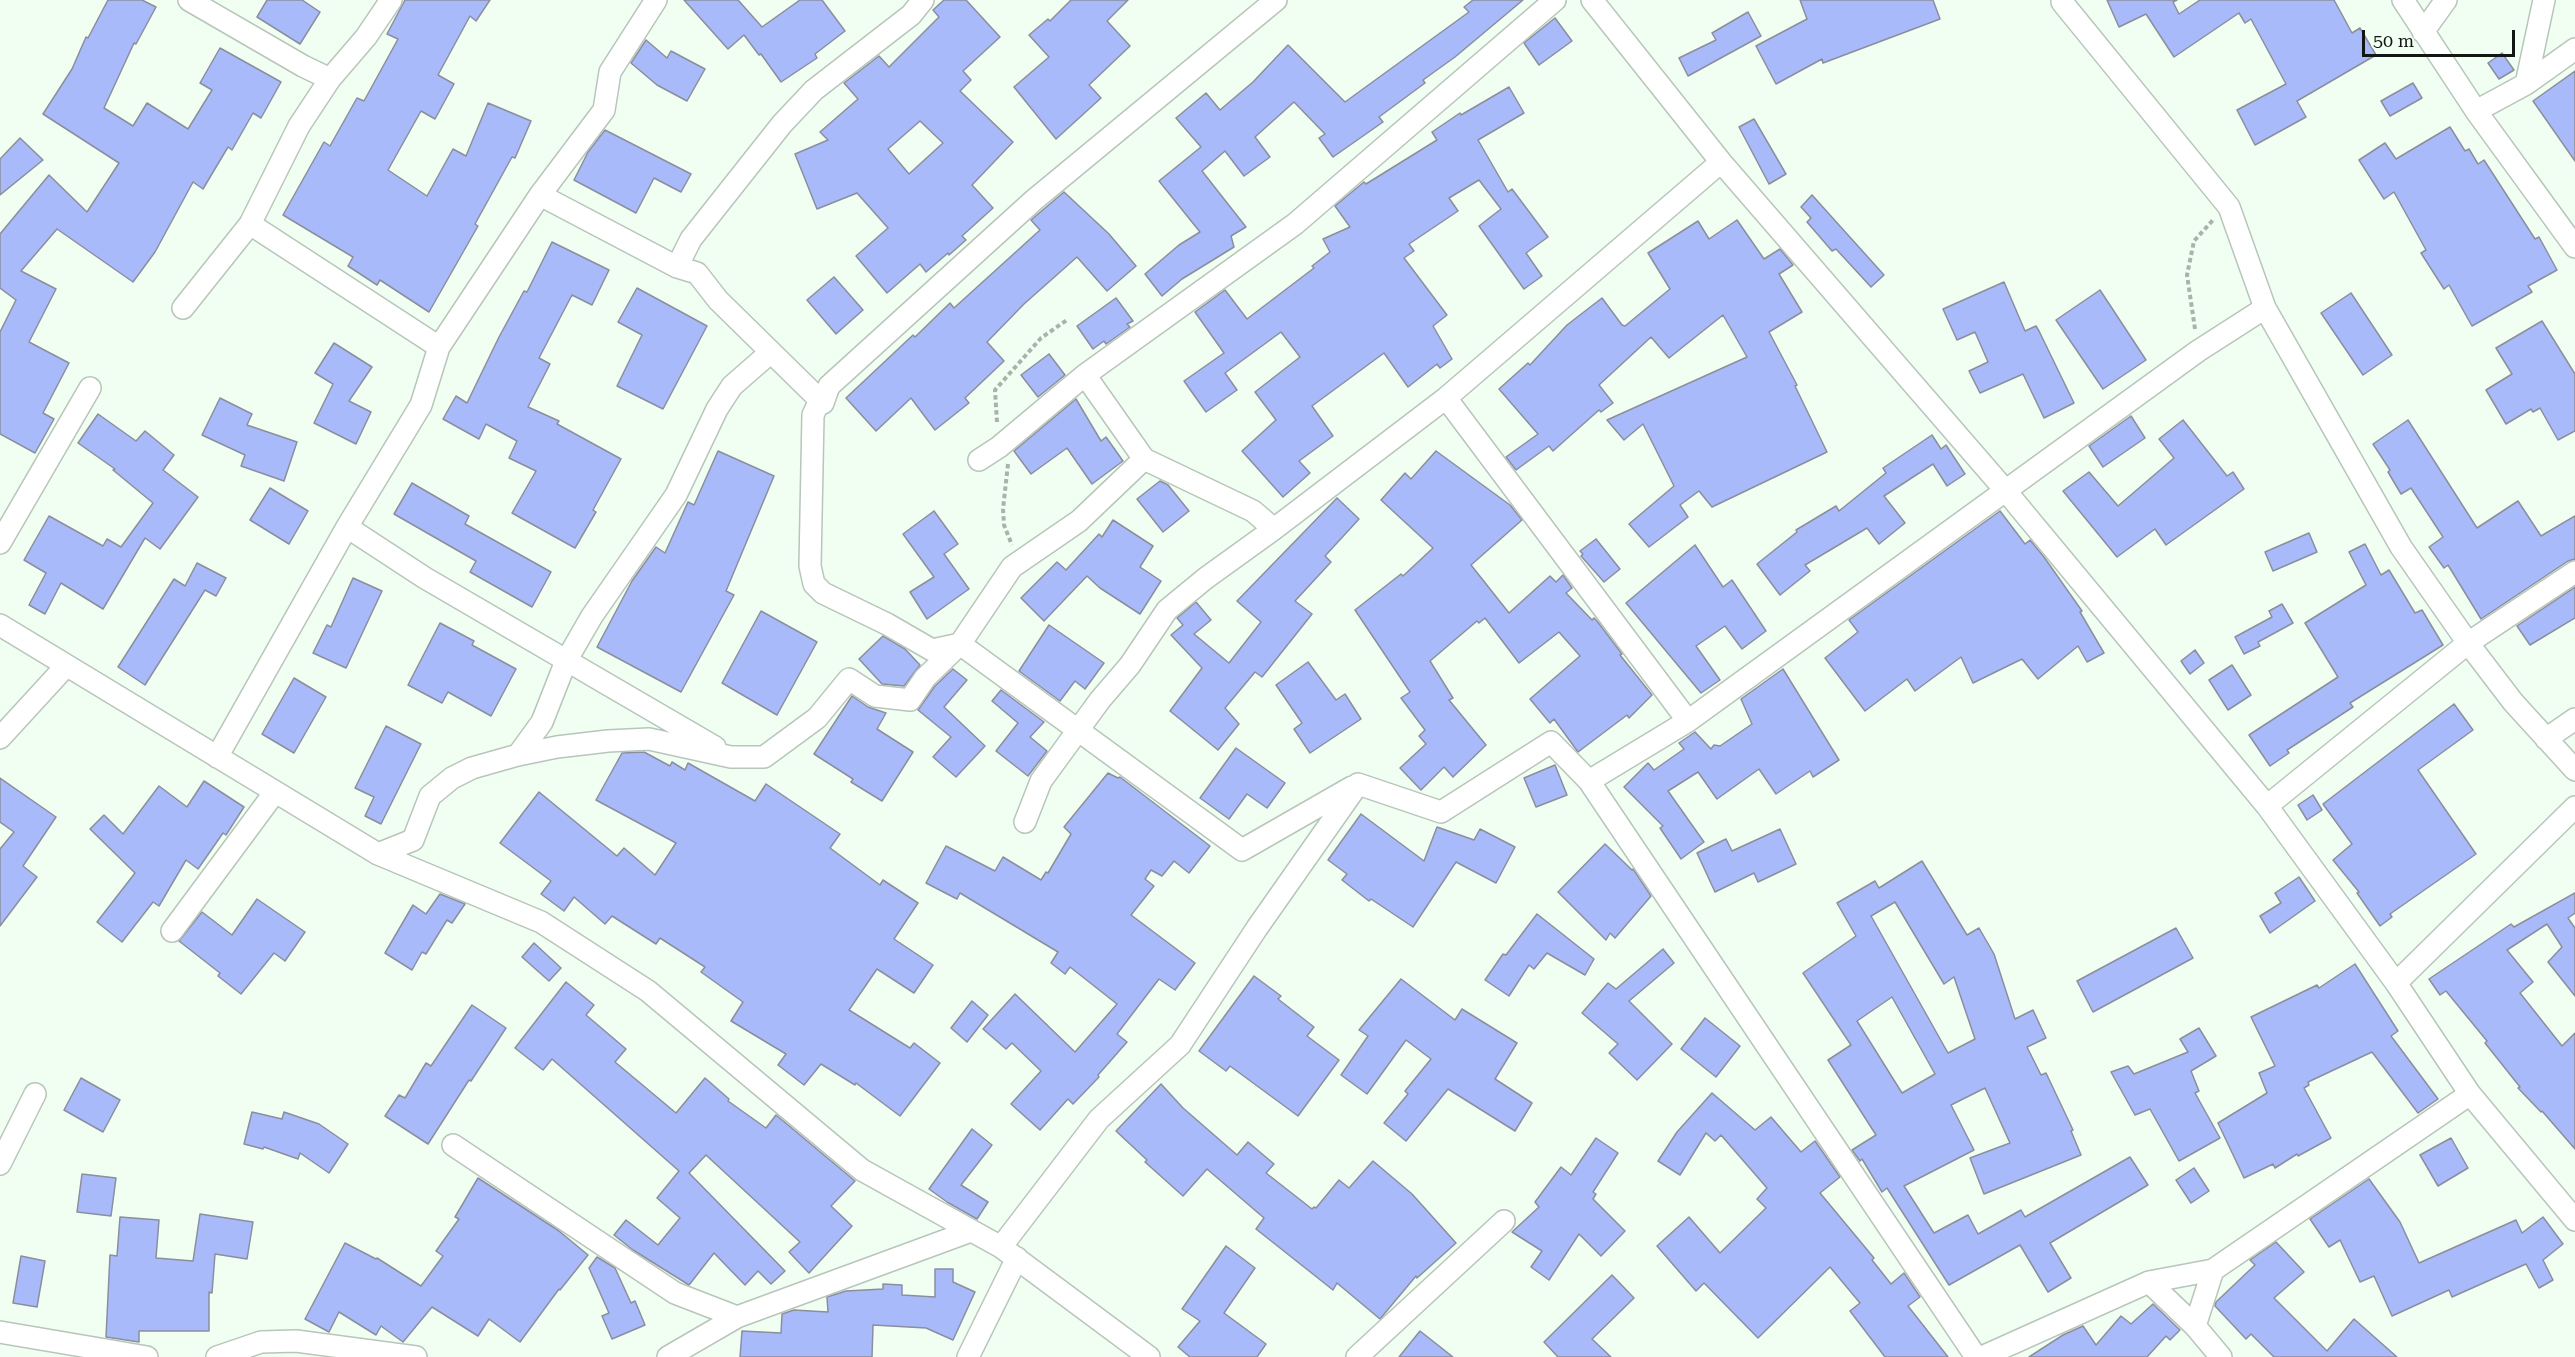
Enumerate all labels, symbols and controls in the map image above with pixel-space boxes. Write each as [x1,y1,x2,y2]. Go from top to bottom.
scale bar [2365,18,2518,56]
text: 50 m [2373,30,2414,51]

